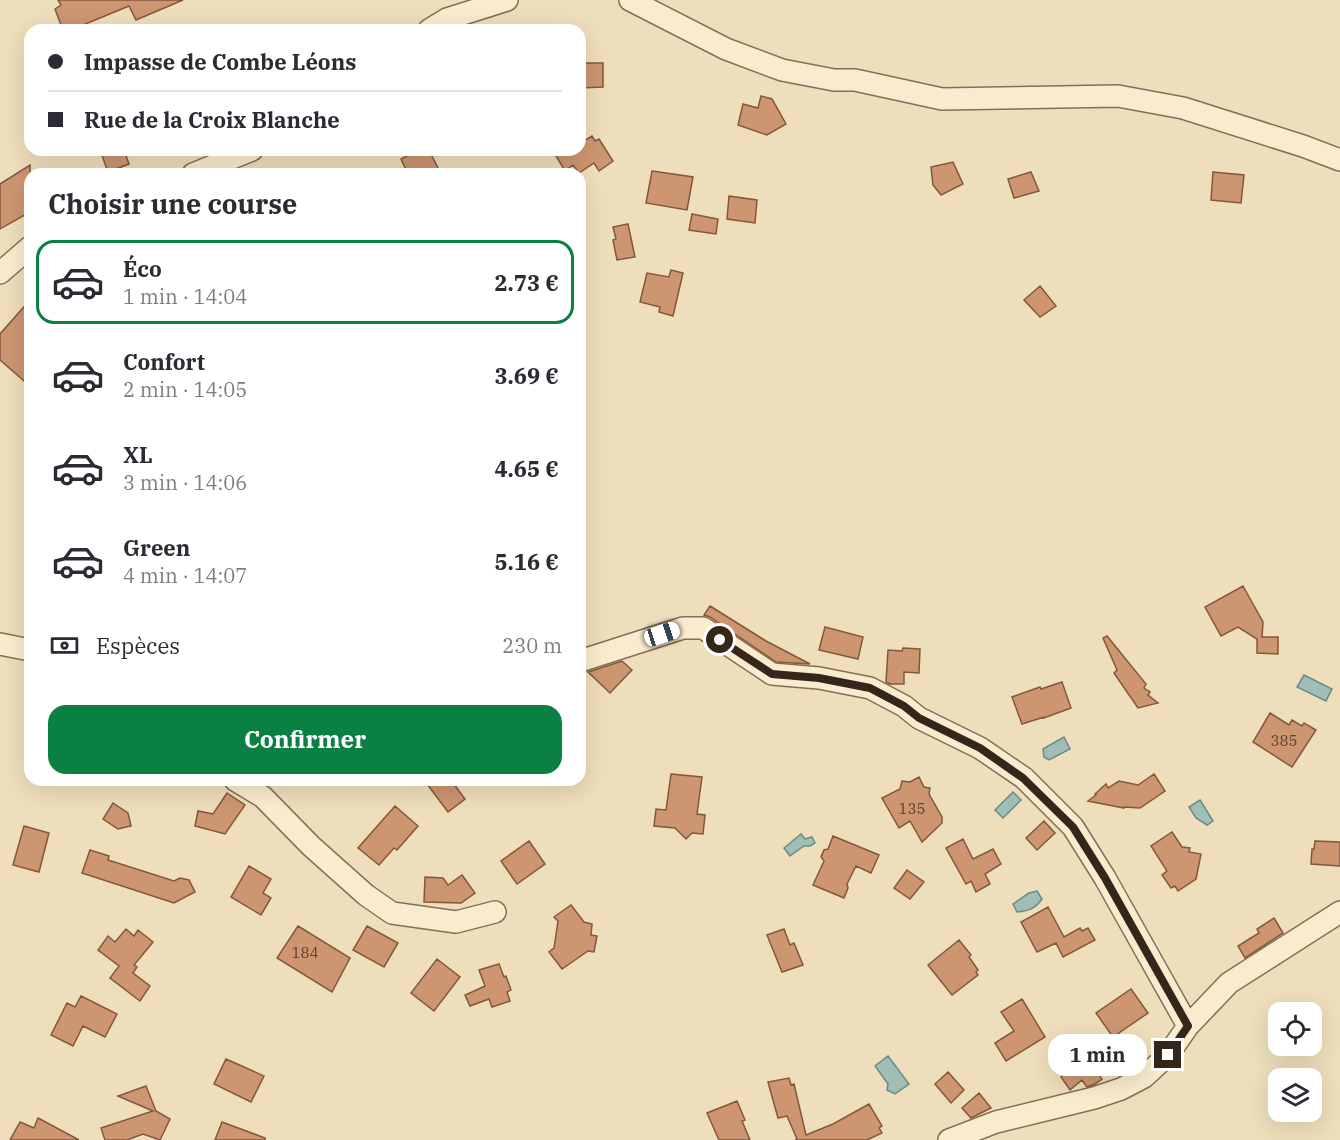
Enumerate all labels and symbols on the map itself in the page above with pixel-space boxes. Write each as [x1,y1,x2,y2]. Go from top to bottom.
car [642,620,682,648]
route start [706,626,733,653]
house number: 385 [1270,731,1298,750]
house number: 135 [898,799,926,818]
house number: 184 [291,943,319,962]
callout: 1 min [1048,1034,1147,1076]
route end [1154,1041,1181,1068]

